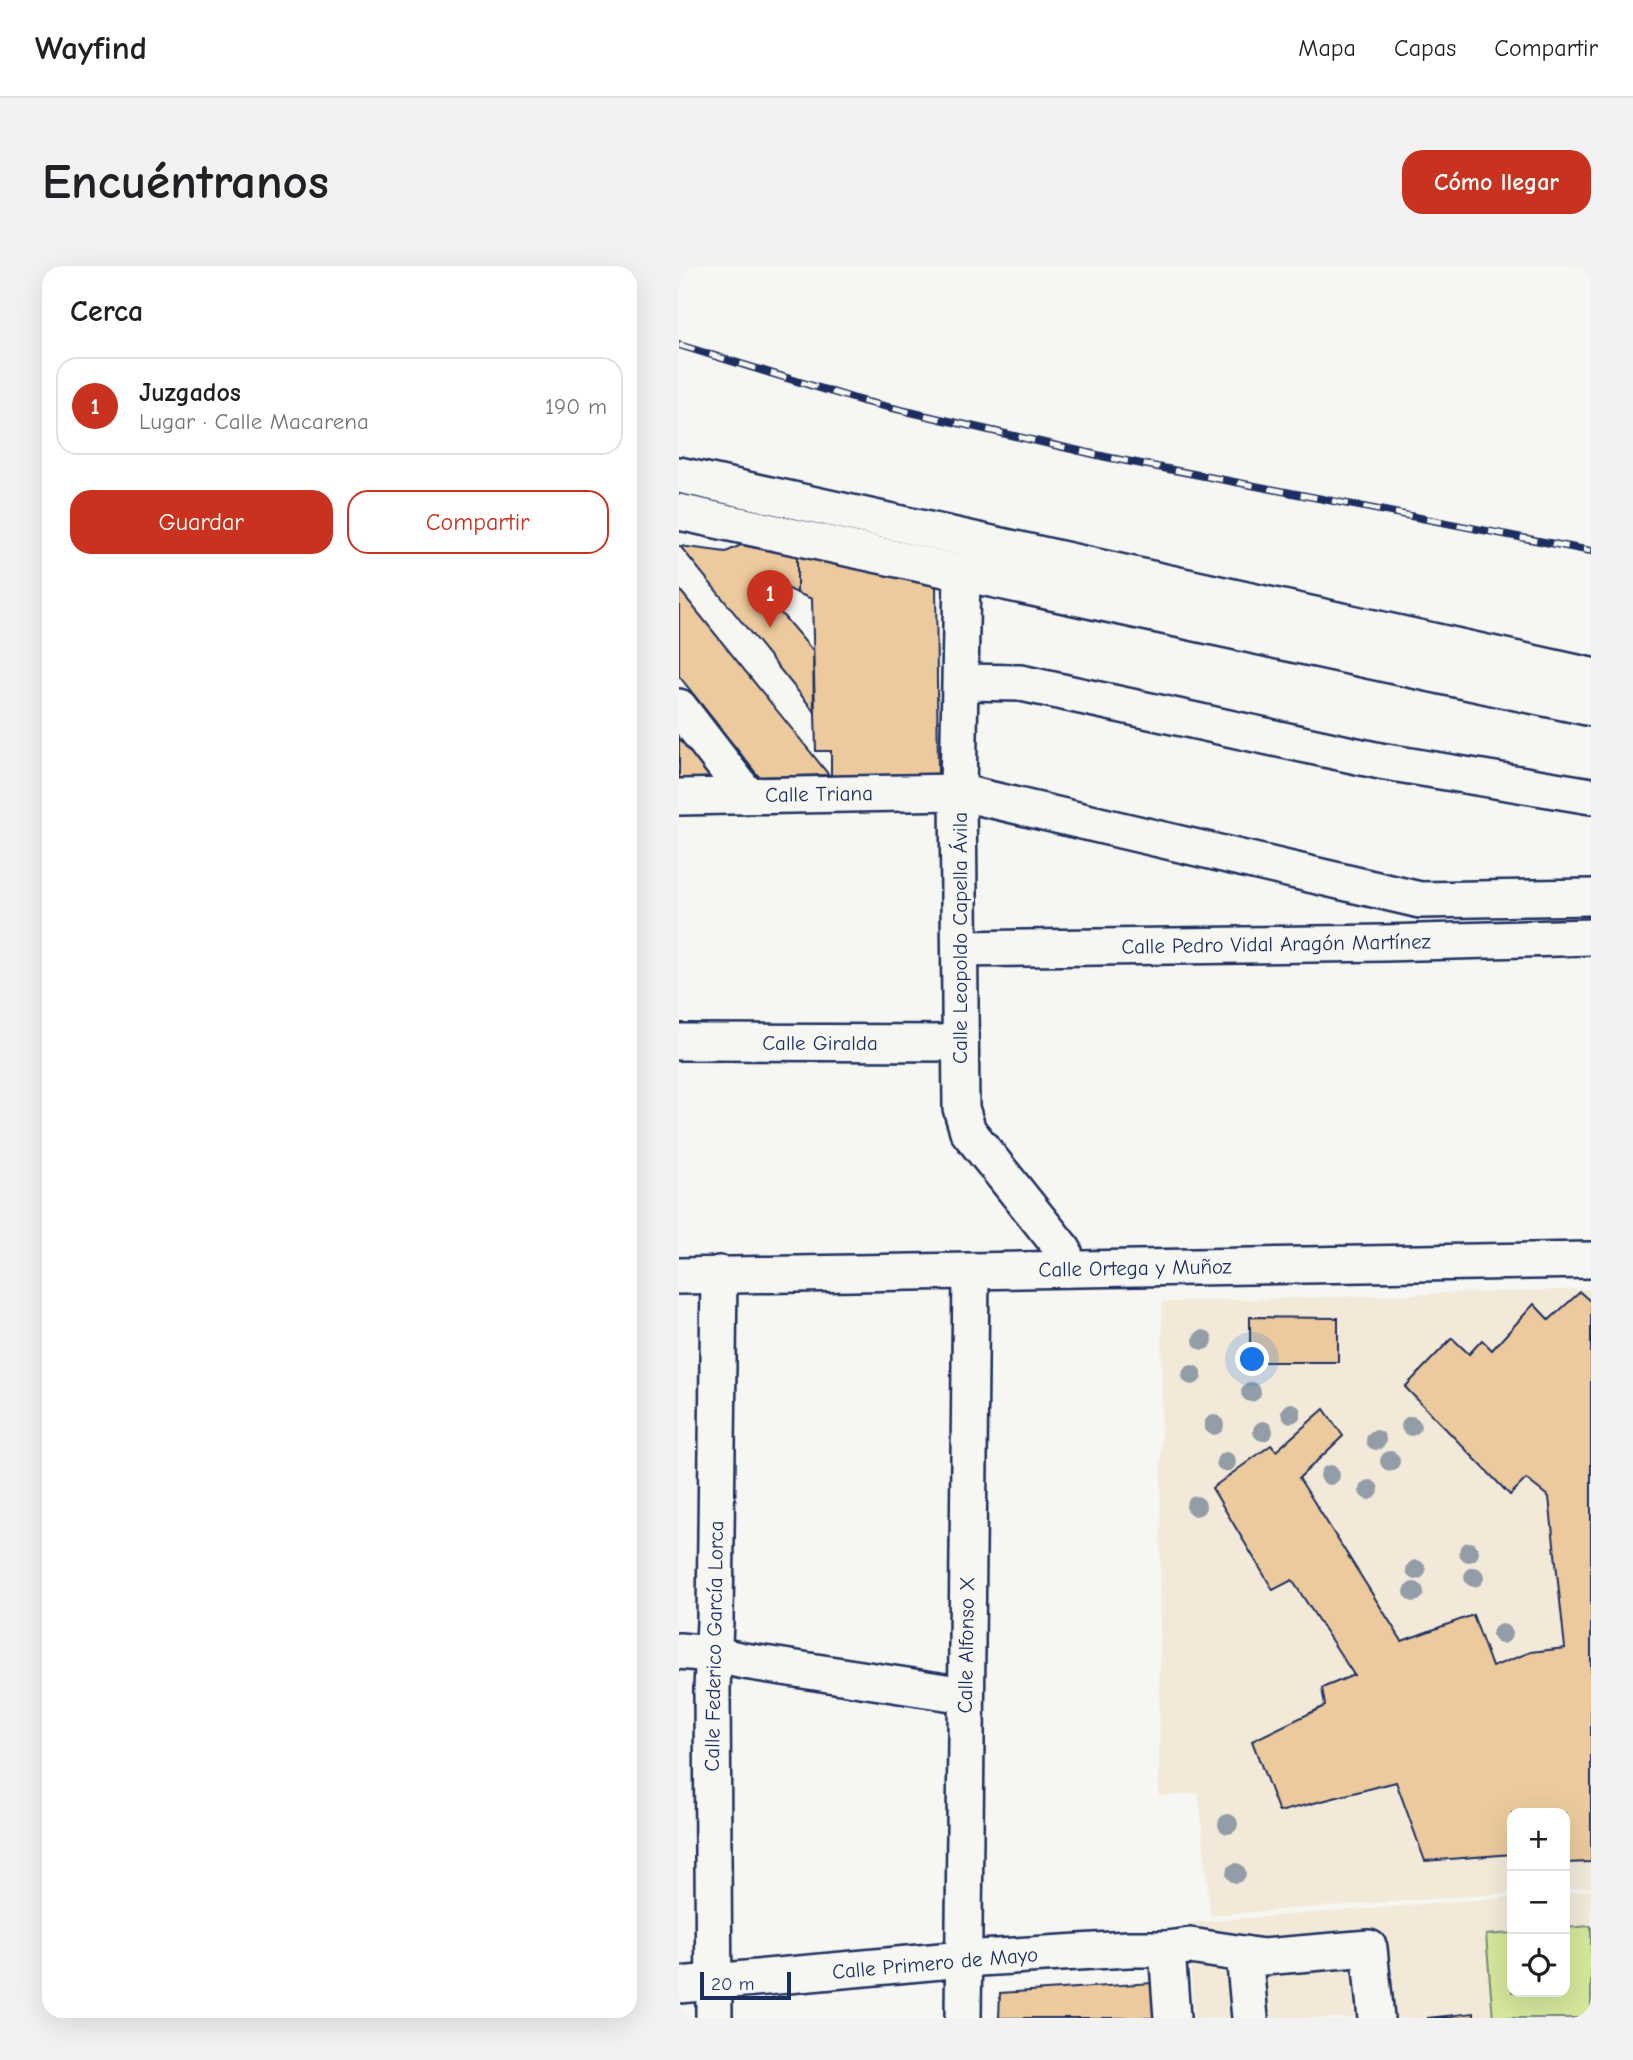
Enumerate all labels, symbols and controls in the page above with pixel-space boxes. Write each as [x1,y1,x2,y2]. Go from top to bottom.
text: Wayfind [35,29,147,67]
text: Mapa [1298,34,1356,62]
text: Capas [1394,34,1456,62]
text: Compartir [1494,34,1598,62]
button: Cómo llegar [1402,150,1591,214]
text: Encuéntranos [42,154,329,210]
text: Cerca [70,294,143,329]
text: Juzgados [139,378,241,408]
text: 1 [90,393,100,420]
text: 190 m [545,393,607,420]
text: Lugar · Calle Macarena [139,408,369,435]
button: Guardar [70,490,333,554]
button: Compartir [347,490,609,554]
pin: 1 [747,570,793,628]
street label: Calle Triana [765,781,873,807]
street label: Calle Leopoldo Capella Ávila [948,812,972,1064]
street label: Calle Pedro Vidal Aragón Martínez [1121,929,1431,959]
street label: Calle Giralda [762,1031,878,1055]
street label: Calle Ortega y Muñoz [1038,1254,1232,1282]
your location [1235,1342,1269,1376]
street label: Calle Federico García Lorca [700,1520,728,1772]
street label: Calle Alfonso X [953,1576,979,1714]
map controls [1507,1808,1570,1997]
button: + [1507,1808,1570,1871]
button: − [1507,1871,1570,1934]
button: locate [1507,1934,1570,1997]
street label: Calle Primero de Mayo [831,1942,1039,1984]
scale bar [700,1969,791,2001]
text: 20 m [711,1973,755,1995]

